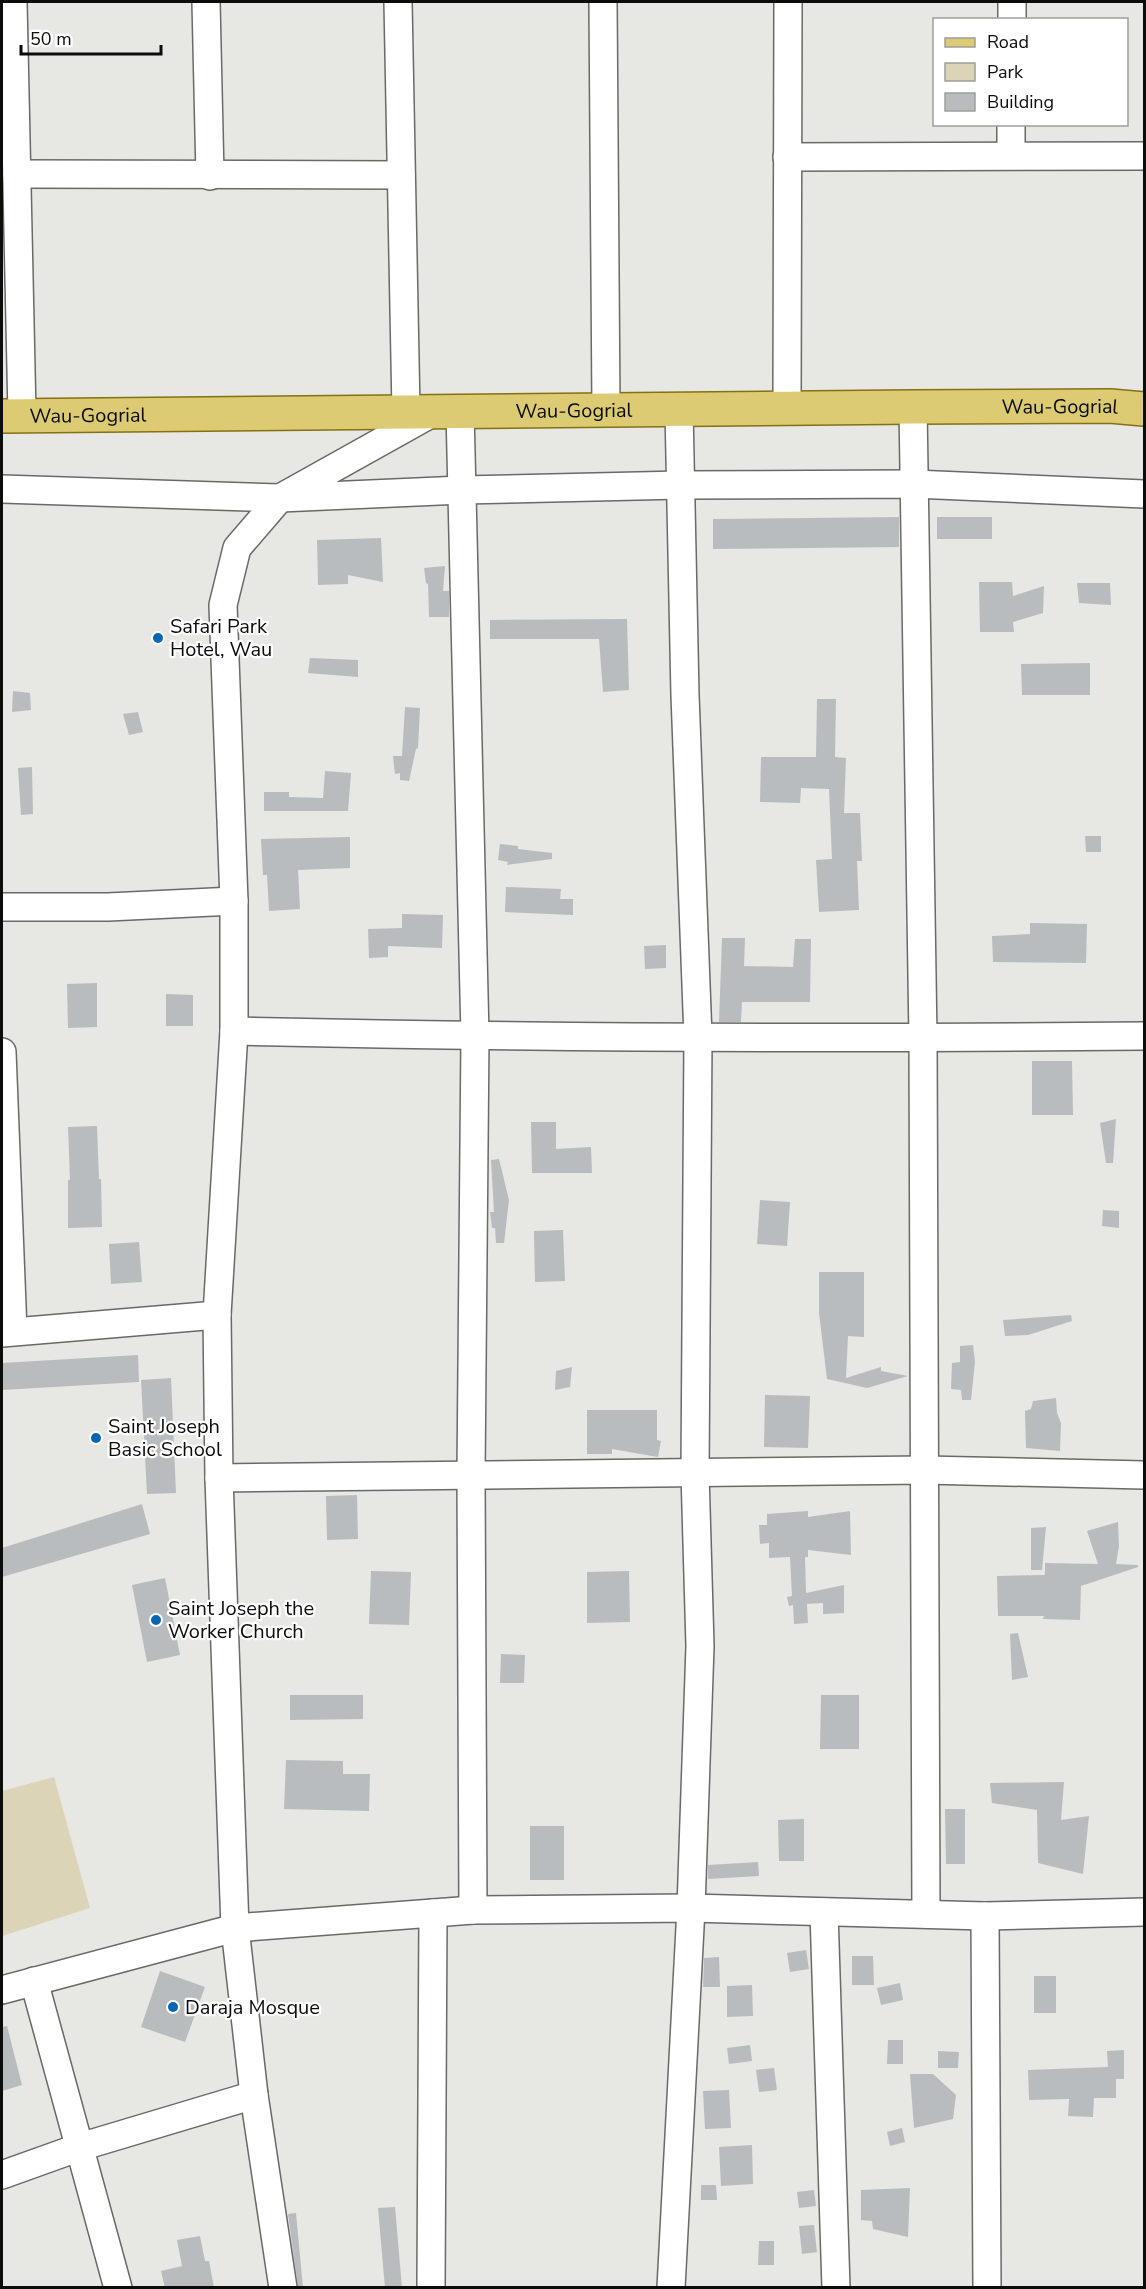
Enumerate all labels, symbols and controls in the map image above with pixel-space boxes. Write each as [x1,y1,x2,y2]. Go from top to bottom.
scale bar [21,18,160,56]
legend [933,18,1128,126]
text: 50 m [30,27,72,51]
text: Road [987,30,1029,54]
text: Park [987,60,1024,84]
text: Building [987,90,1054,114]
street label: Wau-Gogrial [1001,392,1120,420]
street label: Wau-Gogrial [515,396,633,424]
street label: Wau-Gogrial [29,401,147,429]
place label: Safari Park Hotel, Wau [170,613,272,663]
marker: Safari Park Hotel, Wau [151,631,165,645]
place label: Saint Joseph Basic School [108,1413,222,1463]
marker: Saint Joseph Basic School [89,1431,103,1445]
place label: Saint Joseph the Worker Church [168,1595,314,1645]
marker: Saint Joseph the Worker Church [149,1613,163,1627]
place label: Daraja Mosque [185,1994,320,2021]
marker: Daraja Mosque [166,2000,180,2014]

